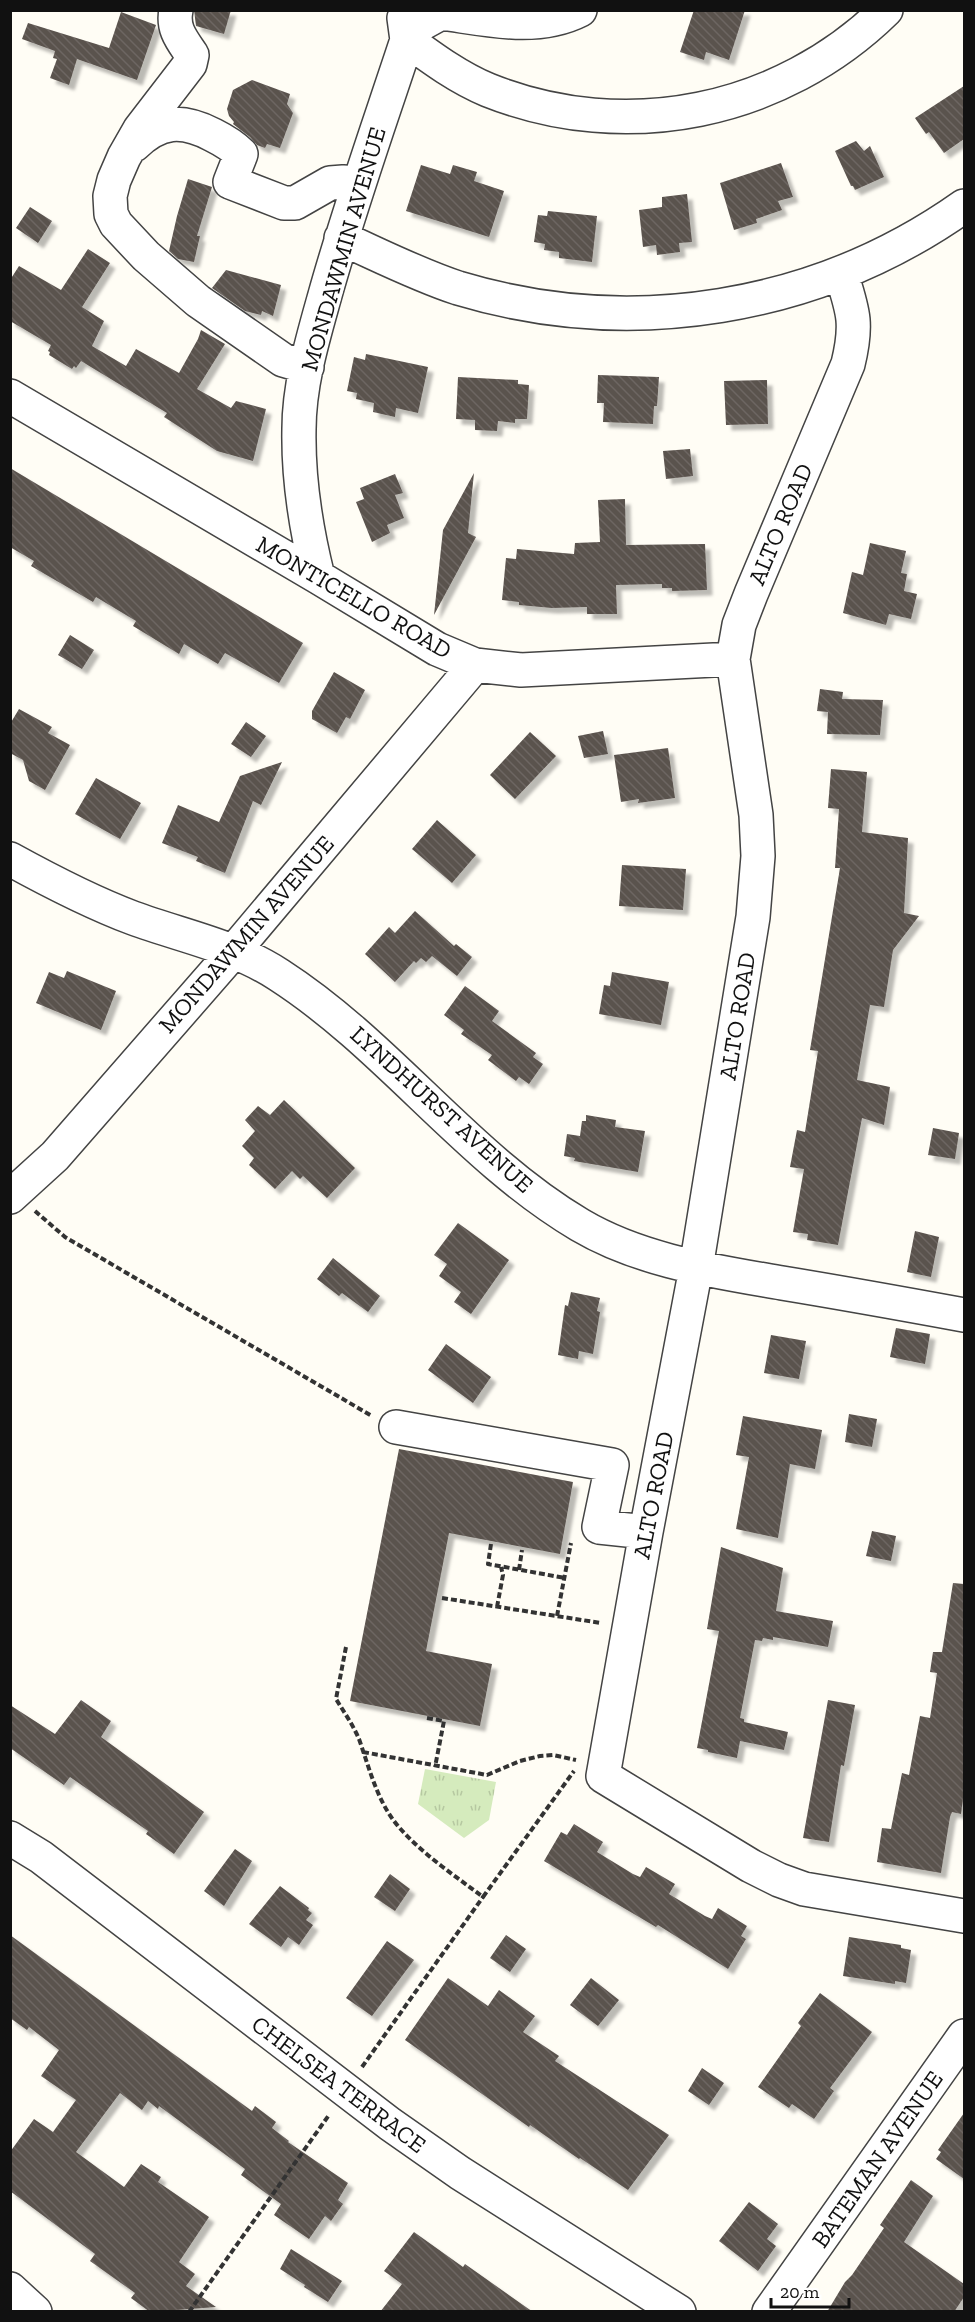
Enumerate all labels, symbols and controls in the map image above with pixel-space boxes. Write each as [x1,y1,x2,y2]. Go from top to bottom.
street label: MONDAWMIN AVENUE [294,124,392,374]
street label: ALTO ROAD [741,459,819,589]
street label: MONTICELLO ROAD [251,529,457,665]
street label: MONDAWMIN AVENUE [152,829,340,1039]
street label: ALTO ROAD [713,950,761,1082]
street label: LYNDHURST AVENUE [345,1019,539,1199]
street label: ALTO ROAD [626,1429,680,1561]
street label: CHELSEA TERRACE [246,2009,432,2159]
street label: BATEMAN AVENUE [805,2065,949,2253]
scale bar [771,2271,849,2309]
text: 20 m [780,2281,820,2303]

